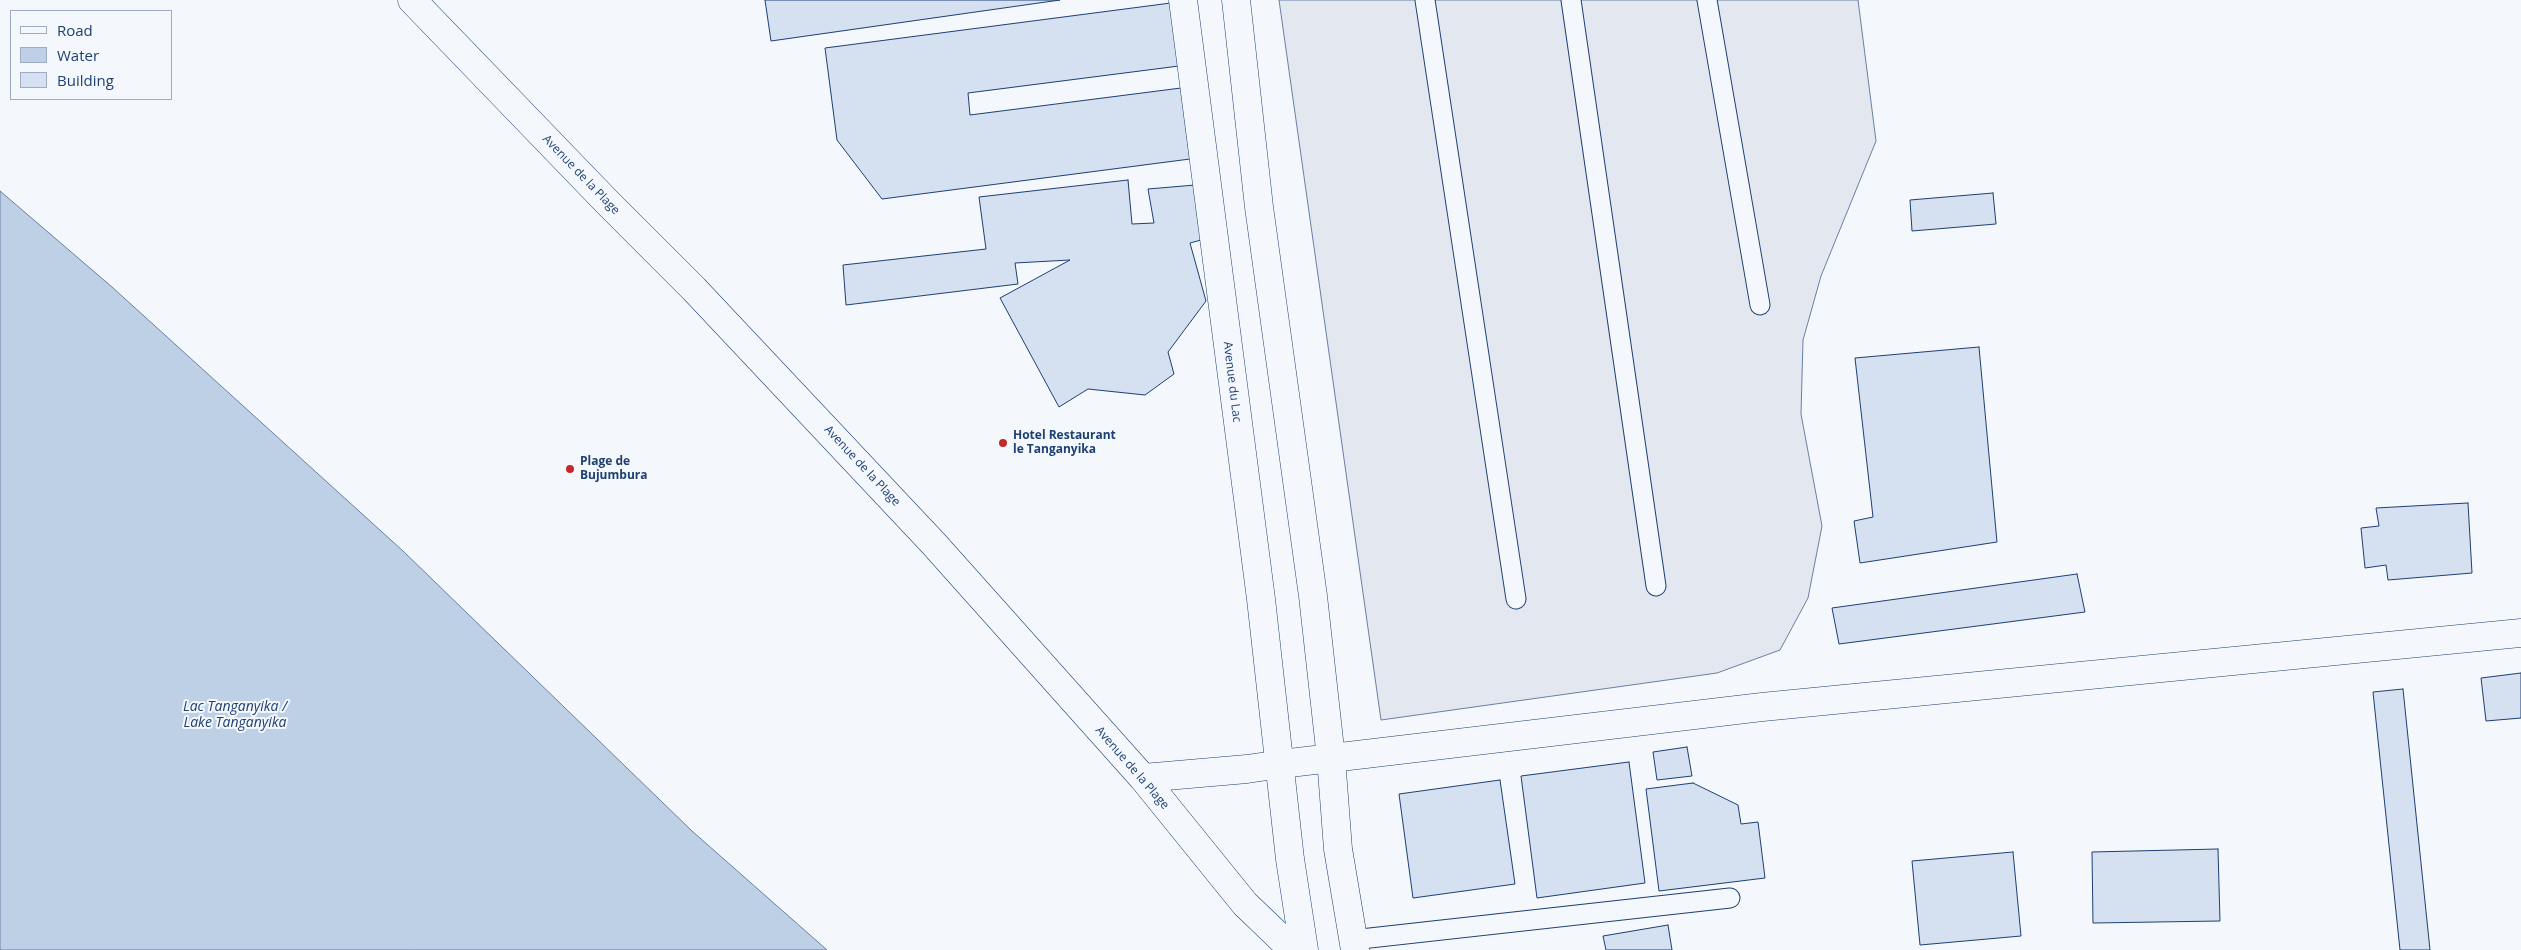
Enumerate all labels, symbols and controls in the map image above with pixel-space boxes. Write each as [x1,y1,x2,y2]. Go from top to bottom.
legend [10,10,172,100]
text: Road [57,20,93,40]
text: Water [57,45,99,65]
text: Building [57,70,114,90]
street label: Avenue de la Plage [539,132,623,218]
street label: Avenue du Lac [1220,341,1244,423]
street label: Avenue de la Plage [821,423,903,509]
place label: Hotel Restaurant le Tanganyika [1013,429,1116,457]
marker: Hotel Restaurant le Tanganyika [997,437,1009,449]
place label: Plage de Bujumbura [580,455,647,483]
marker: Plage de Bujumbura [564,463,576,475]
water label: Lac Tanganyika / Lake Tanganyika [183,699,287,732]
street label: Avenue de la Plage [1092,724,1172,812]

